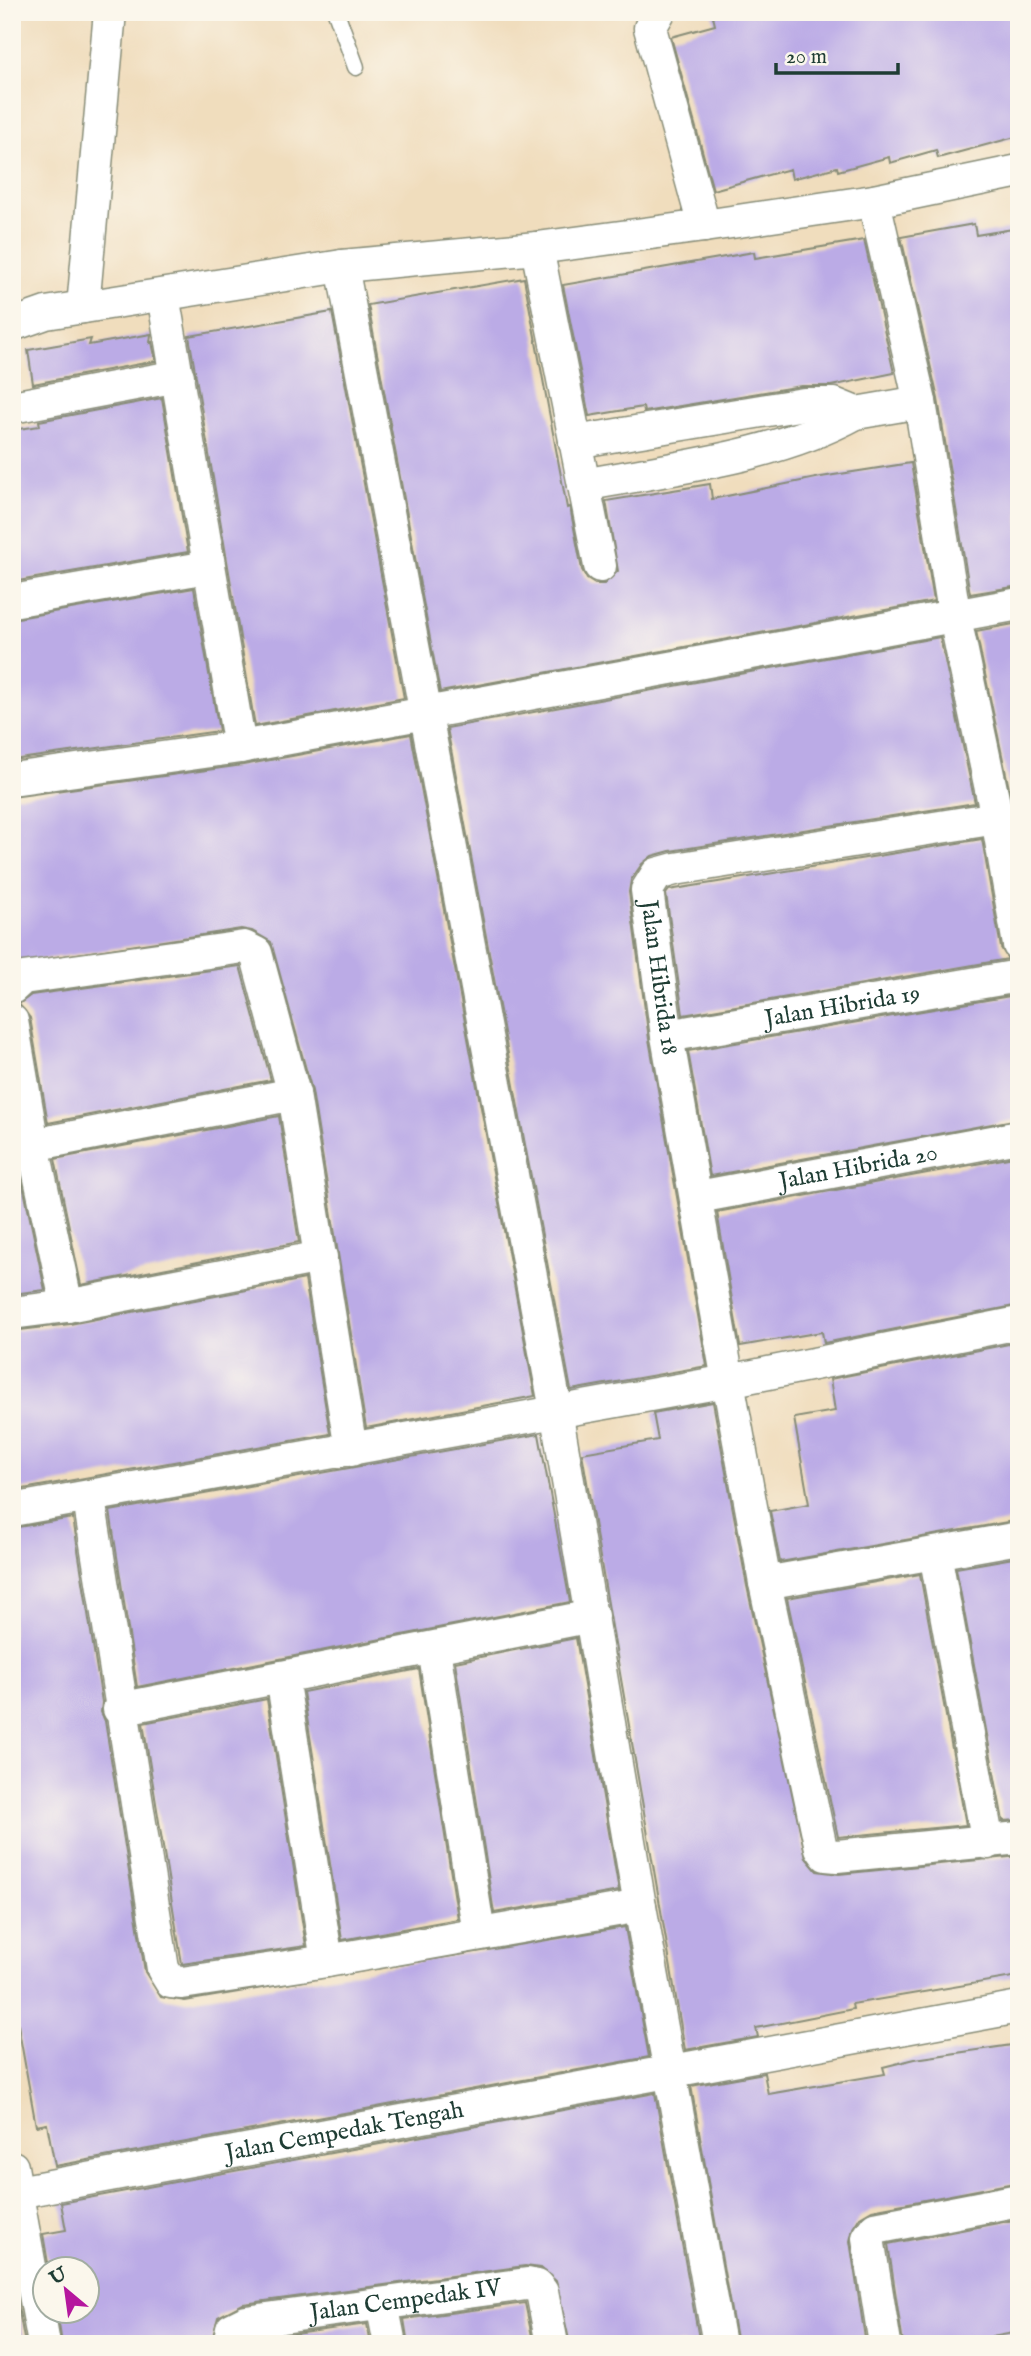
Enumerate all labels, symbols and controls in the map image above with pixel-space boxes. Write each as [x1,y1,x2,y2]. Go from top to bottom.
scale bar [776,32,898,76]
text: 20 m [786,44,827,71]
street label: Jalan Hibrida 18 [633,895,686,1058]
street label: Jalan Hibrida 19 [759,978,923,1035]
street label: Jalan Hibrida 20 [773,1137,940,1198]
street label: Jalan Cempedak Tengah [220,2094,466,2169]
north arrow [32,2254,102,2324]
text: U [45,2262,72,2292]
street label: Jalan Cempedak IV [305,2272,504,2329]

